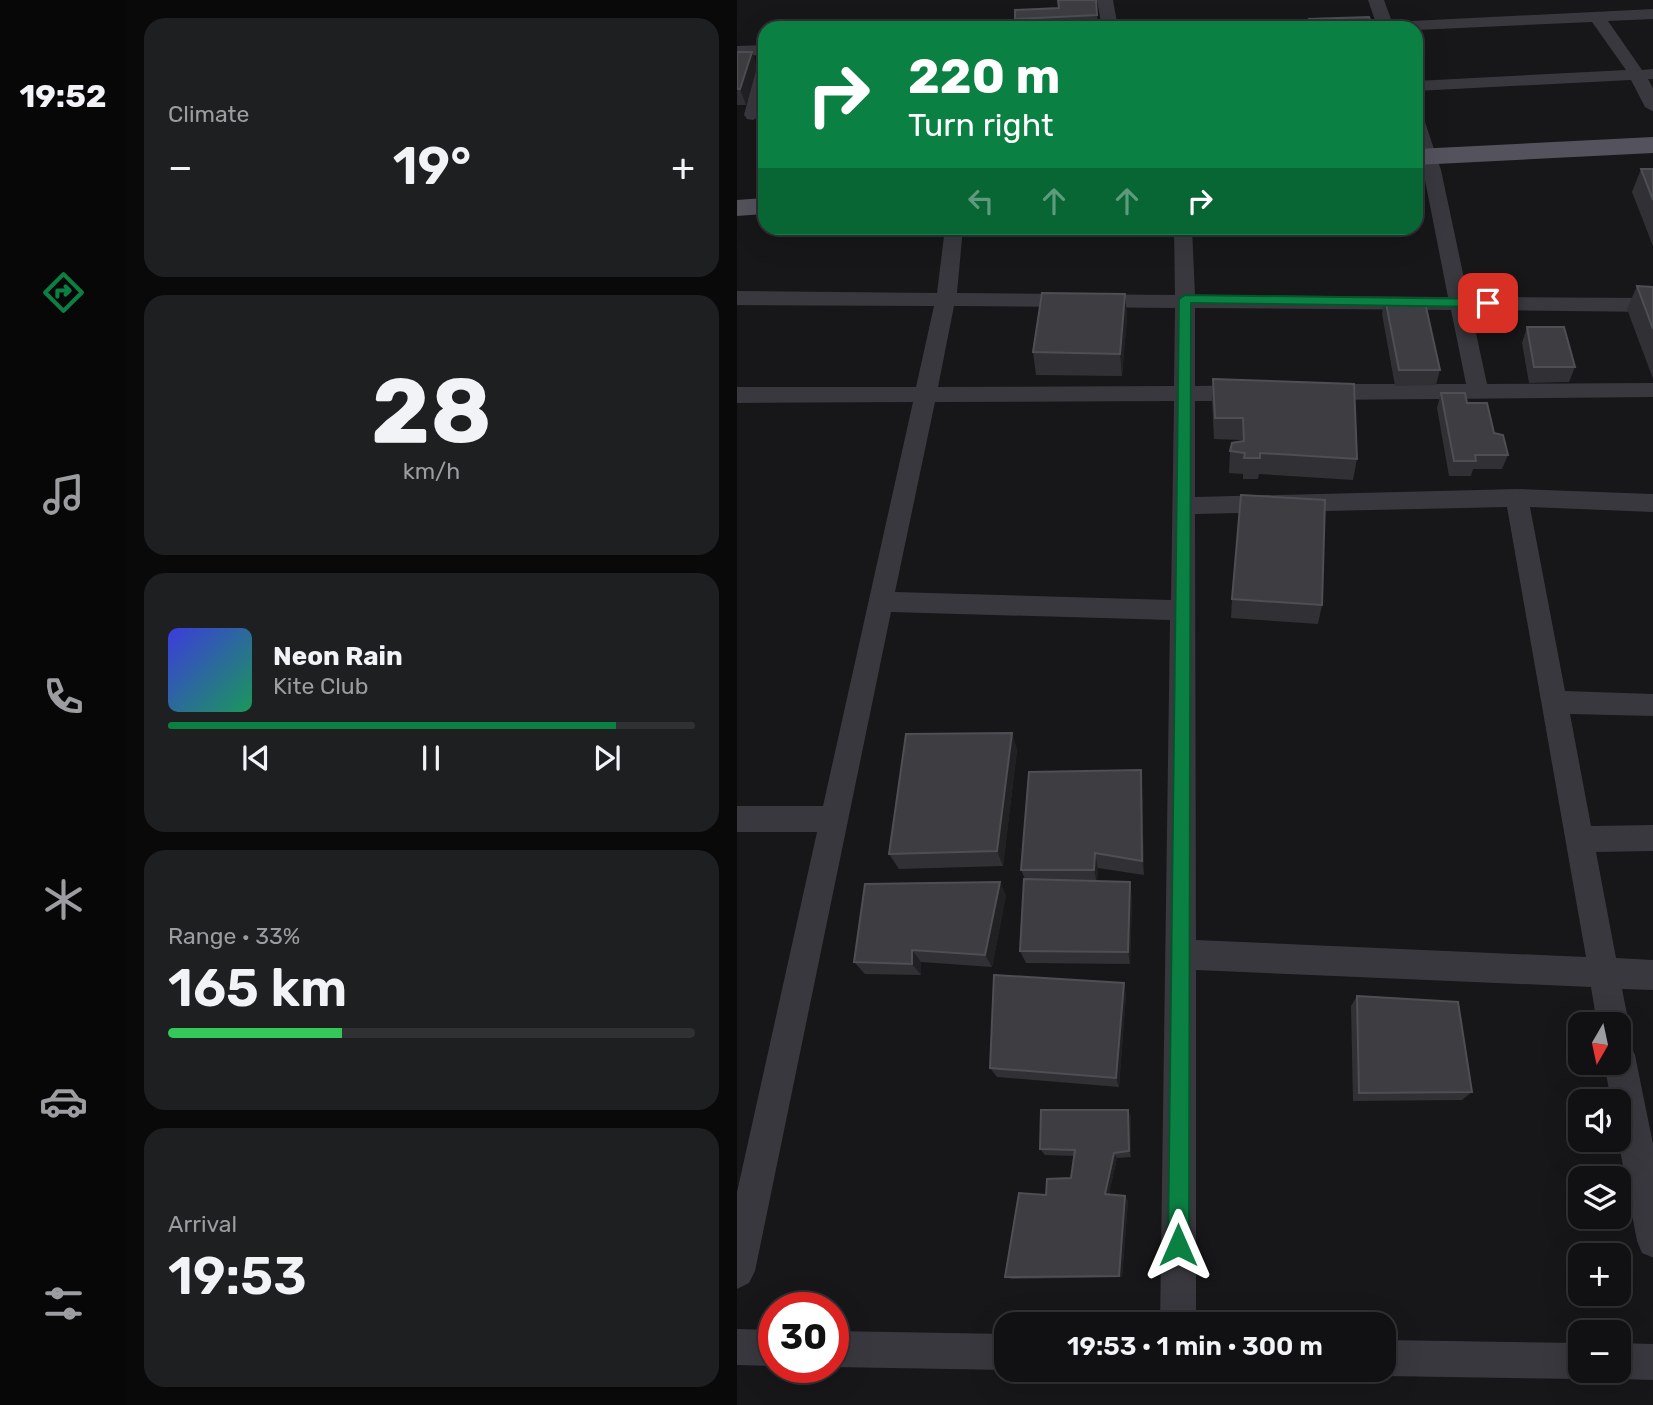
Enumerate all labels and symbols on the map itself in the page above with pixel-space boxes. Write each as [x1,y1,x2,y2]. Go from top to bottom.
pin [1458,273,1518,333]
north arrow [1568,1012,1631,1074]
position arrow [1141,1208,1215,1282]
speed limit sign: 30 [758,1292,849,1383]

